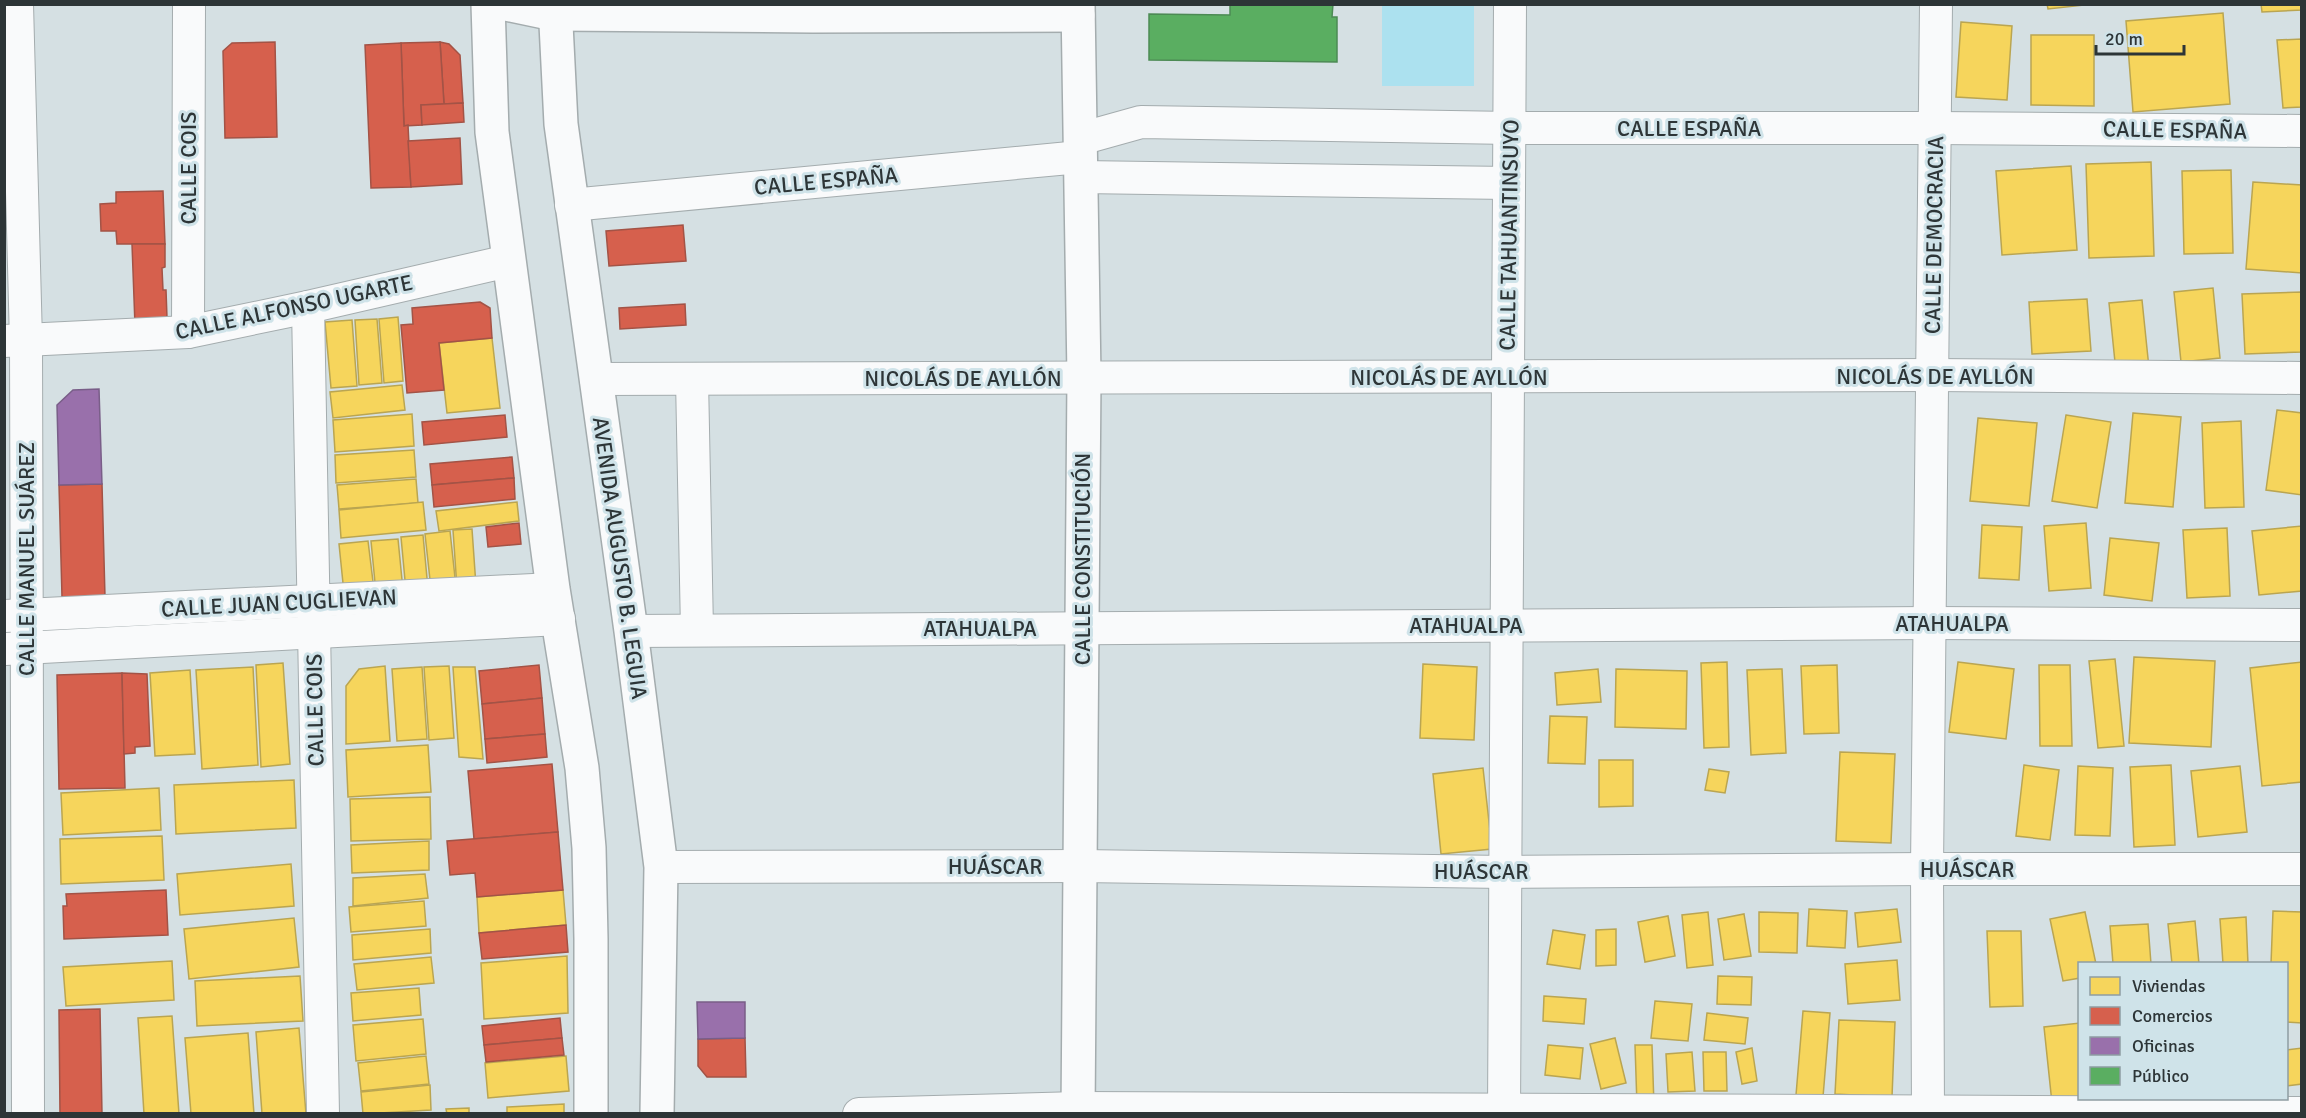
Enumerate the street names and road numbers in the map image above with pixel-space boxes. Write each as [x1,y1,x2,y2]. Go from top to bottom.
street label: CALLE COIS [175,112,202,224]
street label: CALLE ESPAÑA [1617,115,1762,142]
street label: CALLE ESPAÑA [2103,115,2248,145]
street label: CALLE TAHUANTINSUYO [1493,119,1525,351]
street label: CALLE DEMOCRACIA [1919,135,1949,334]
street label: CALLE ESPAÑA [753,161,900,201]
street label: CALLE ALFONSO UGARTE [173,269,415,345]
street label: NICOLÁS DE AYLLÓN [1836,363,2034,390]
street label: NICOLÁS DE AYLLÓN [1350,364,1548,391]
street label: NICOLÁS DE AYLLÓN [864,365,1062,392]
street label: AVENIDA AUGUSTO B. LEGUIA [587,415,653,702]
street label: CALLE MANUEL SUÁREZ [13,442,40,676]
street label: CALLE CONSTITUCIÓN [1069,453,1096,665]
street label: CALLE JUAN CUGLIEVAN [160,583,398,623]
street label: ATAHUALPA [1895,610,2009,637]
street label: ATAHUALPA [1409,612,1523,639]
street label: ATAHUALPA [923,615,1037,642]
street label: CALLE COIS [301,653,329,767]
street label: HUÁSCAR [948,853,1042,880]
street label: HUÁSCAR [1920,856,2014,883]
street label: HUÁSCAR [1434,858,1528,885]

